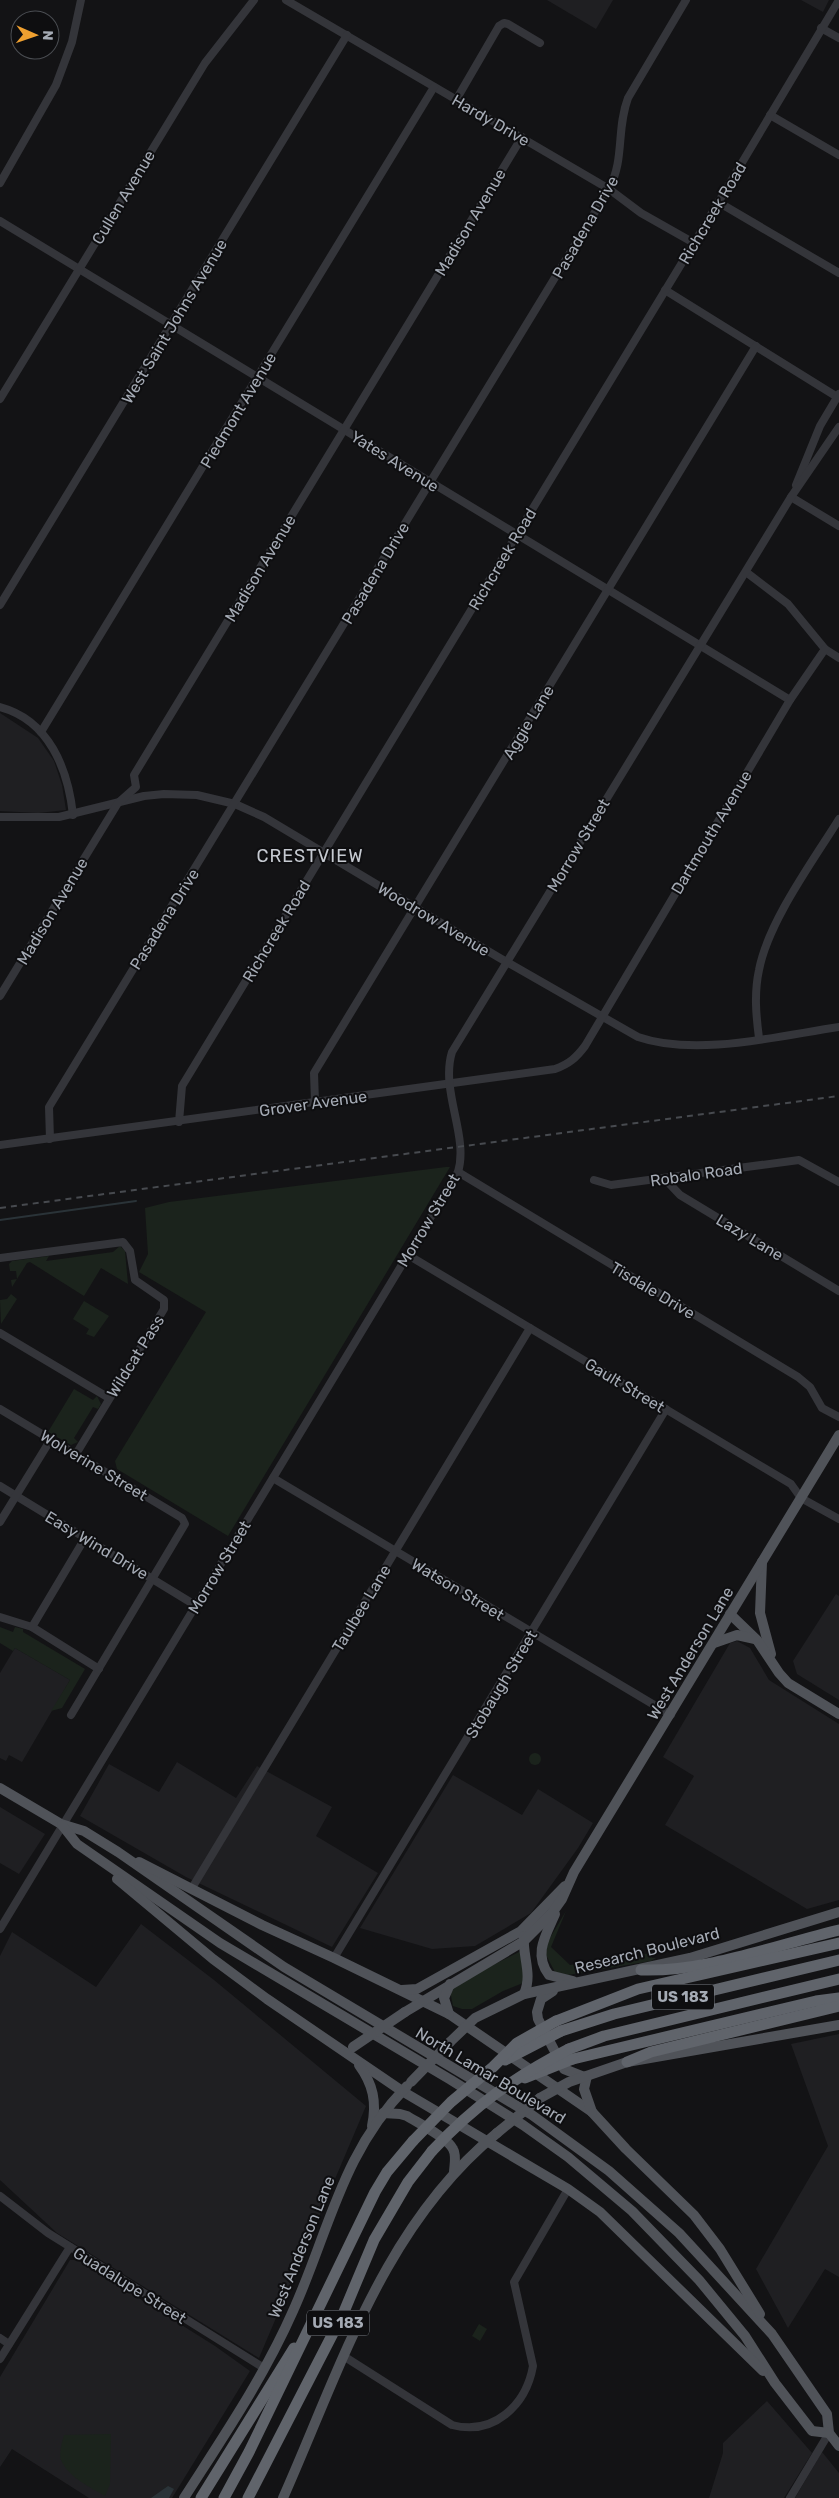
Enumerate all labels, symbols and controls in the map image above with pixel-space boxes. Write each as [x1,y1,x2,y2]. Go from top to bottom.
north arrow [10,10,60,60]
text: N [39,30,56,41]
street label: Hardy Drive [449,91,533,150]
street label: Cullen Avenue [88,147,159,248]
street label: Richcreek Road [675,159,750,268]
street label: Madison Avenue [431,165,510,279]
street label: Pasadena Drive [548,173,623,282]
street label: West Saint Johns Avenue [118,235,231,407]
street label: Piedmont Avenue [196,349,280,471]
street label: Yates Avenue [347,427,442,496]
street label: Richcreek Road [465,505,540,614]
street label: Madison Avenue [221,511,300,625]
street label: Pasadena Drive [338,519,413,628]
street label: Aggie Lane [499,682,558,763]
street label: Dartmouth Avenue [667,767,756,897]
street label: Morrow Street [543,795,614,895]
district label: CRESTVIEW [256,845,364,867]
street label: Madison Avenue [13,854,92,968]
street label: Pasadena Drive [126,865,203,973]
street label: Richcreek Road [239,877,314,986]
street label: Woodrow Avenue [374,879,493,960]
street label: Grover Avenue [258,1087,368,1120]
street label: Robalo Road [649,1159,743,1190]
street label: Morrow Street [393,1170,464,1270]
street label: Lazy Lane [713,1210,787,1265]
street label: Tisdale Drive [607,1258,698,1323]
street label: Wildcat Pass [103,1312,168,1401]
street label: Gault Street [581,1354,668,1417]
street label: Wolverine Street [37,1426,151,1505]
street label: Easy Wind Drive [42,1507,152,1584]
street label: Morrow Street [184,1517,255,1617]
street label: Watson Street [408,1554,508,1625]
street label: Taulbee Lane [328,1561,395,1655]
street label: West Anderson Lane [643,1583,738,1723]
street label: Stobaugh Street [462,1627,541,1742]
street label: Research Boulevard [573,1923,722,1978]
road number: US 183 [652,1984,714,2010]
street label: North Lamar Boulevard [412,2023,569,2128]
street label: West Anderson Lane [264,2173,339,2321]
street label: Guadalupe Street [70,2243,190,2328]
road number: US 183 [307,2310,369,2336]

